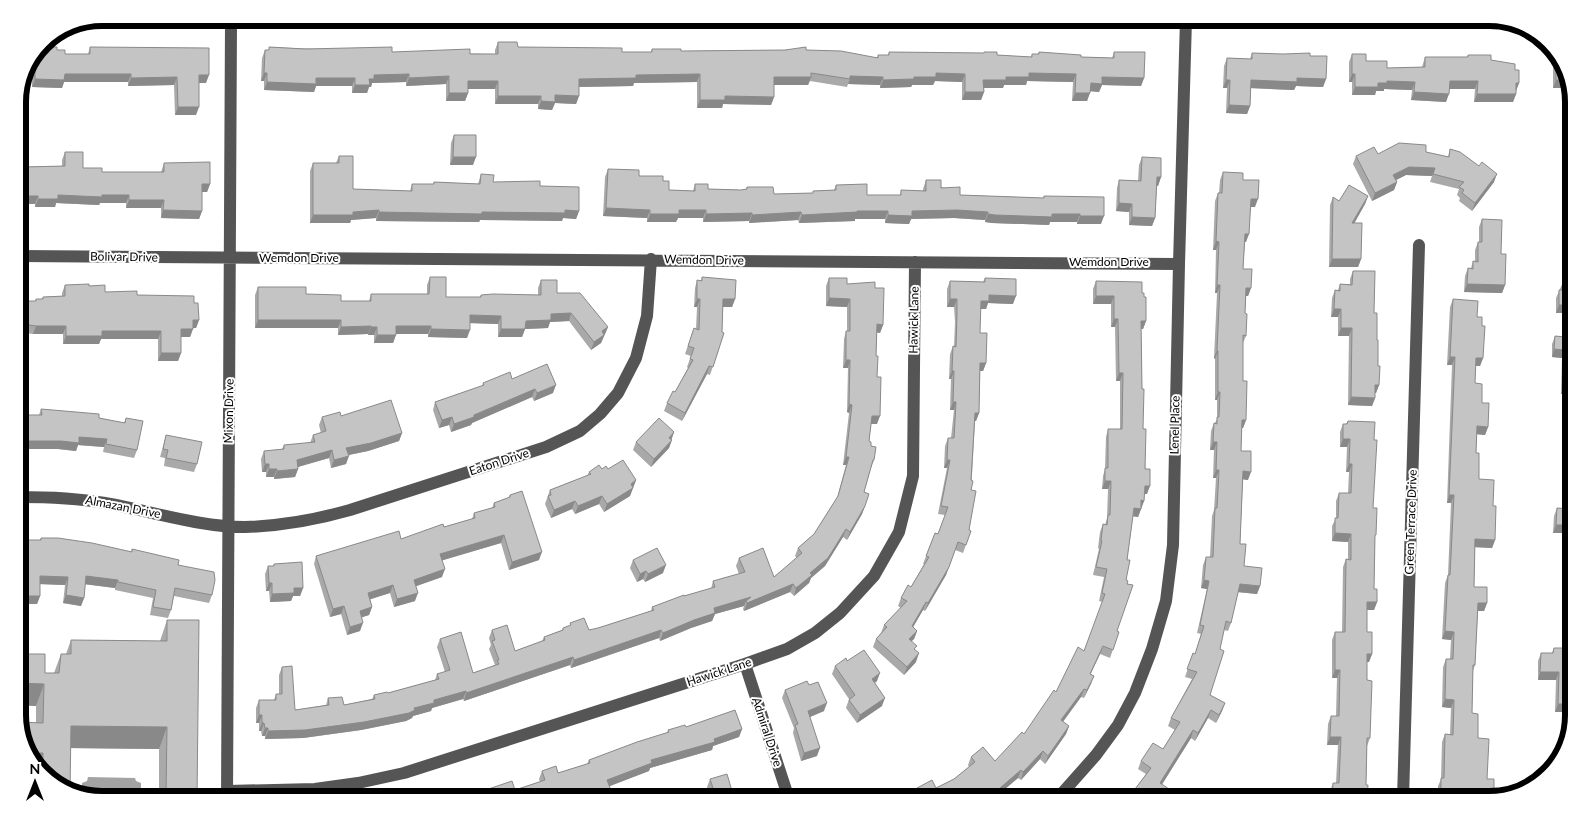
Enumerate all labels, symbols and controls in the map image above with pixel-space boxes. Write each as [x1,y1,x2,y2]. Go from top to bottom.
street label: Bolivar Drive [90,248,158,265]
street label: Wemdon Drive [259,250,339,265]
street label: Wemdon Drive [664,251,744,268]
street label: Wemdon Drive [1069,254,1149,269]
street label: Hawick Lane [905,286,922,354]
street label: Mixon Drive [220,378,237,444]
street label: Lenel Place [1166,395,1183,455]
street label: Eaton Drive [467,445,531,478]
street label: Green Terrace Drive [1401,469,1420,575]
street label: Almazan Drive [84,492,162,521]
street label: Hawick Lane [685,654,753,689]
street label: Admiral Drive [749,695,786,769]
north arrow [10,757,60,807]
text: N [30,760,40,777]

